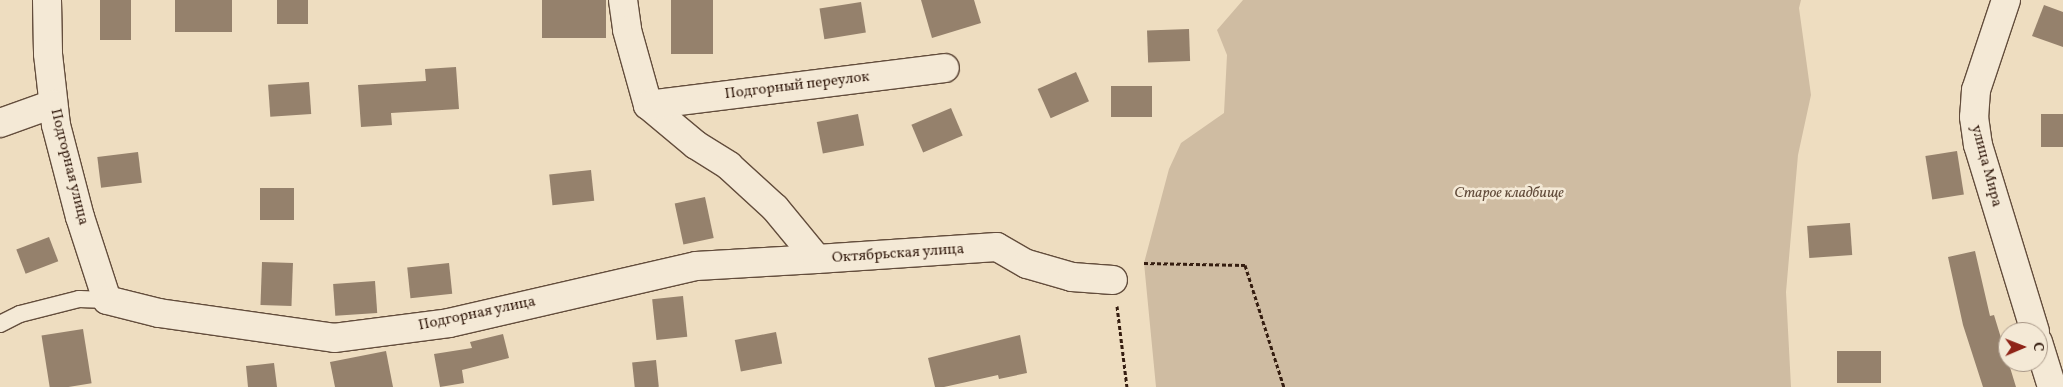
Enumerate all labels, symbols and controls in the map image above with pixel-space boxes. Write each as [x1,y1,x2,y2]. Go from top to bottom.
street label: Подгорный переулок [724,68,870,104]
street label: Подгорная улица [46,107,92,227]
street label: улица Мира [1966,123,2006,209]
park label: Старое кладбище [1454,185,1564,203]
street label: Октябрьская улица [831,240,965,268]
street label: Подгорная улица [417,293,537,335]
north arrow [1998,322,2048,372]
text: С [2028,342,2047,351]

